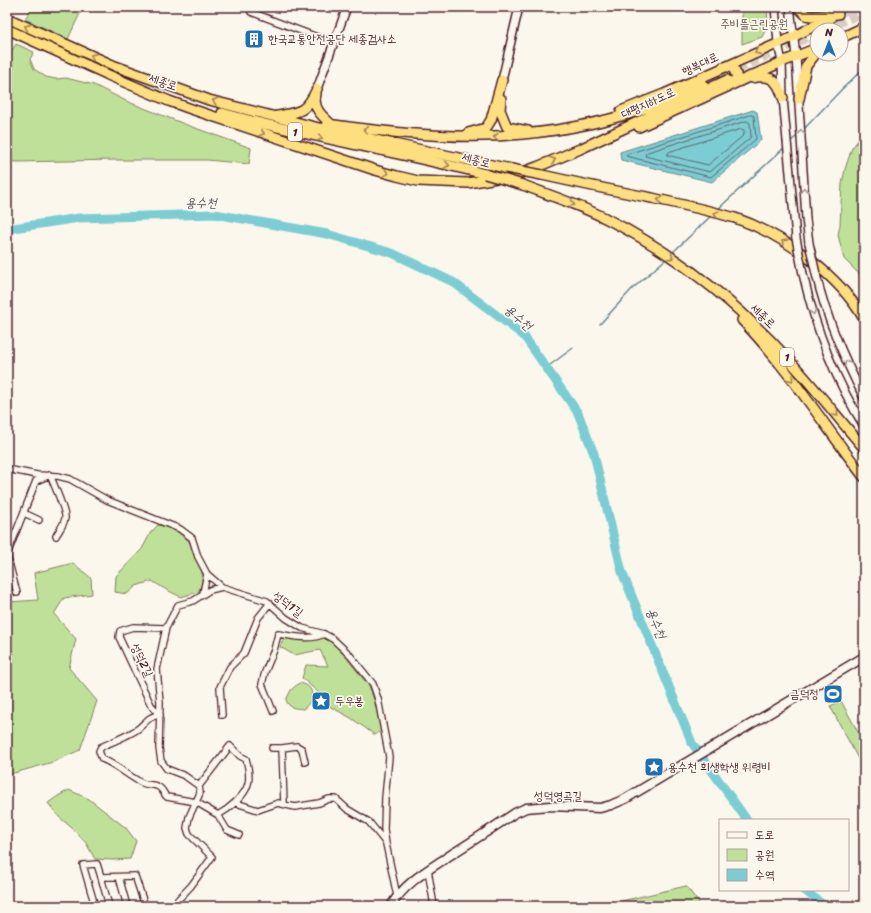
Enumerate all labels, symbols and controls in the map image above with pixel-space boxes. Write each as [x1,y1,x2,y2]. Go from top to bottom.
park label: 주비뜰근린공원 [720,13,788,35]
north arrow [809,22,849,62]
text: N [824,23,833,42]
one-way arrow [24,24,32,32]
building icon: 한국교통안전공단 세종검사소 [243,28,265,50]
place label: 한국교통안전공단 세종검사소 [268,28,397,50]
street label: 행복대로 [678,46,722,82]
one-way arrow [753,47,761,55]
one-way arrow [89,53,97,61]
street label: 세종로 [146,67,180,97]
street label: 대평지하도로 [617,81,679,125]
one-way arrow [211,97,218,106]
road number: 1 [288,123,302,141]
one-way arrow [363,126,369,135]
one-way arrow [259,128,266,136]
one-way arrow [796,129,805,135]
one-way arrow [493,132,499,141]
one-way arrow [316,133,323,141]
street label: 세종로 [459,146,493,174]
one-way arrow [550,157,557,165]
one-way arrow [444,160,450,168]
one-way arrow [383,169,389,177]
one-way arrow [800,187,809,193]
water label: 용수천 [185,191,218,214]
one-way arrow [657,197,663,205]
one-way arrow [569,199,576,207]
one-way arrow [713,210,720,218]
one-way arrow [781,240,788,247]
one-way arrow [667,252,674,260]
water label: 용수천 [499,298,539,337]
street label: 세종로 [745,298,781,334]
one-way arrow [808,308,817,315]
road number: 1 [780,348,794,366]
one-way arrow [844,360,852,368]
one-way arrow [786,375,793,382]
one-way arrow [831,409,838,417]
street label: 성덕1길 [268,585,309,623]
water label: 용수천 [640,604,674,643]
street label: 성덕2길 [124,639,160,681]
place label: 금덕정 [790,683,819,705]
sports icon: 금덕정 [822,683,844,705]
place icon: 두우봉 [310,690,332,712]
place label: 두우봉 [335,690,364,712]
place icon: 용수천 희생학생 위령비 [643,756,665,778]
place label: 용수천 희생학생 위령비 [668,756,771,778]
street label: 성덕영곡길 [534,785,582,807]
legend [719,819,849,891]
text: 도로 [755,824,774,846]
text: 공원 [755,844,774,866]
text: 수역 [755,864,775,886]

